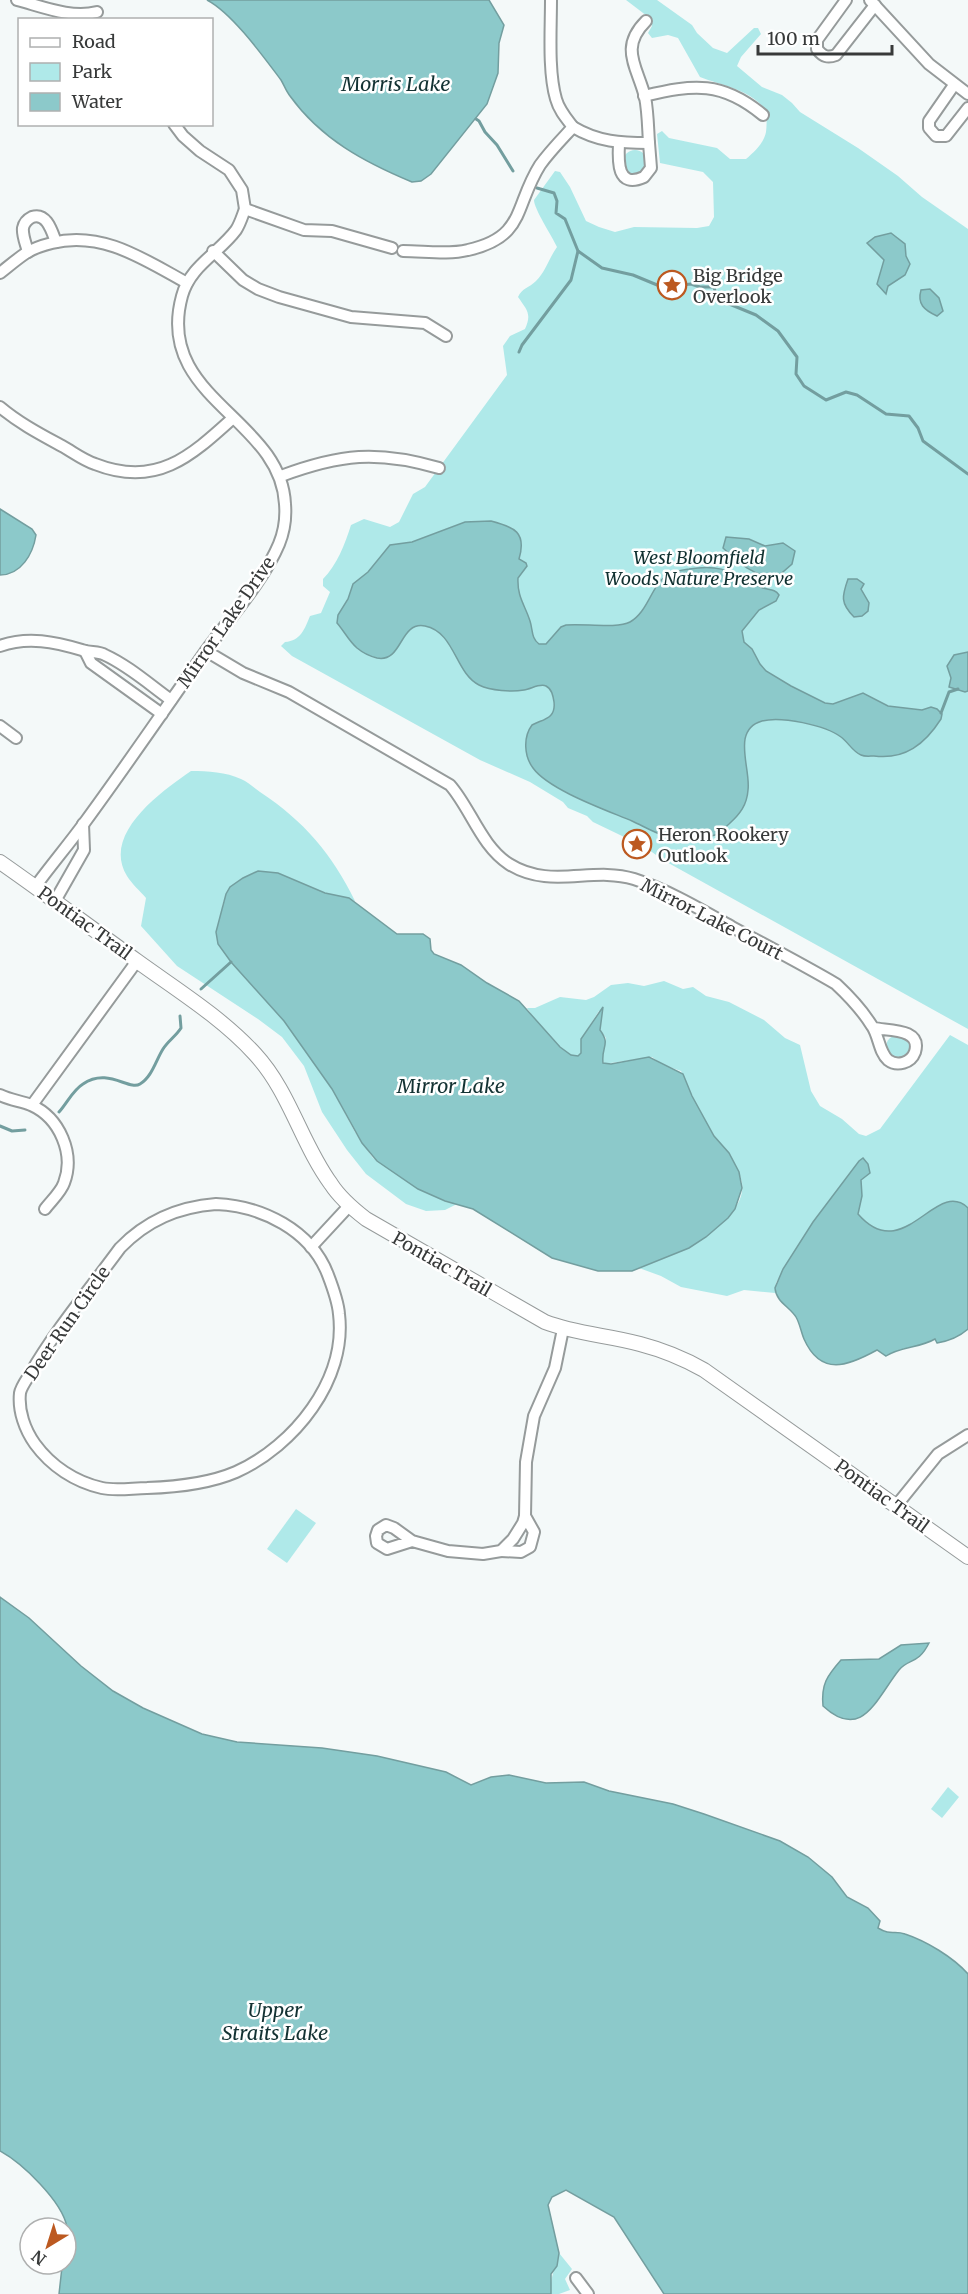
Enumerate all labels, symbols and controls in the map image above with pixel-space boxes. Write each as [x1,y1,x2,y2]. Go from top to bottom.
legend [18,18,213,126]
scale bar [758,18,892,56]
text: 100 m [767,27,820,50]
text: Road [72,30,116,53]
text: Park [72,60,113,83]
water label: Morris Lake [341,71,450,96]
text: Water [71,90,123,113]
place label: Big Bridge Overlook [693,264,783,308]
place icon: Big Bridge Overlook [656,269,688,301]
park label: West Bloomfield Woods Nature Preserve [605,546,793,590]
street label: Mirror Lake Drive [172,552,280,692]
place label: Heron Rookery Outlook [658,823,789,867]
place icon: Heron Rookery Outlook [621,828,653,860]
street label: Mirror Lake Court [637,873,787,965]
street label: Pontiac Trail [33,881,137,965]
water label: Mirror Lake [396,1073,505,1098]
street label: Pontiac Trail [388,1226,496,1302]
street label: Deer Run Circle [19,1262,115,1384]
street label: Pontiac Trail [830,1454,934,1538]
water label: Upper Straits Lake [222,1997,328,2045]
north arrow [18,2216,78,2276]
text: N [27,2246,50,2270]

